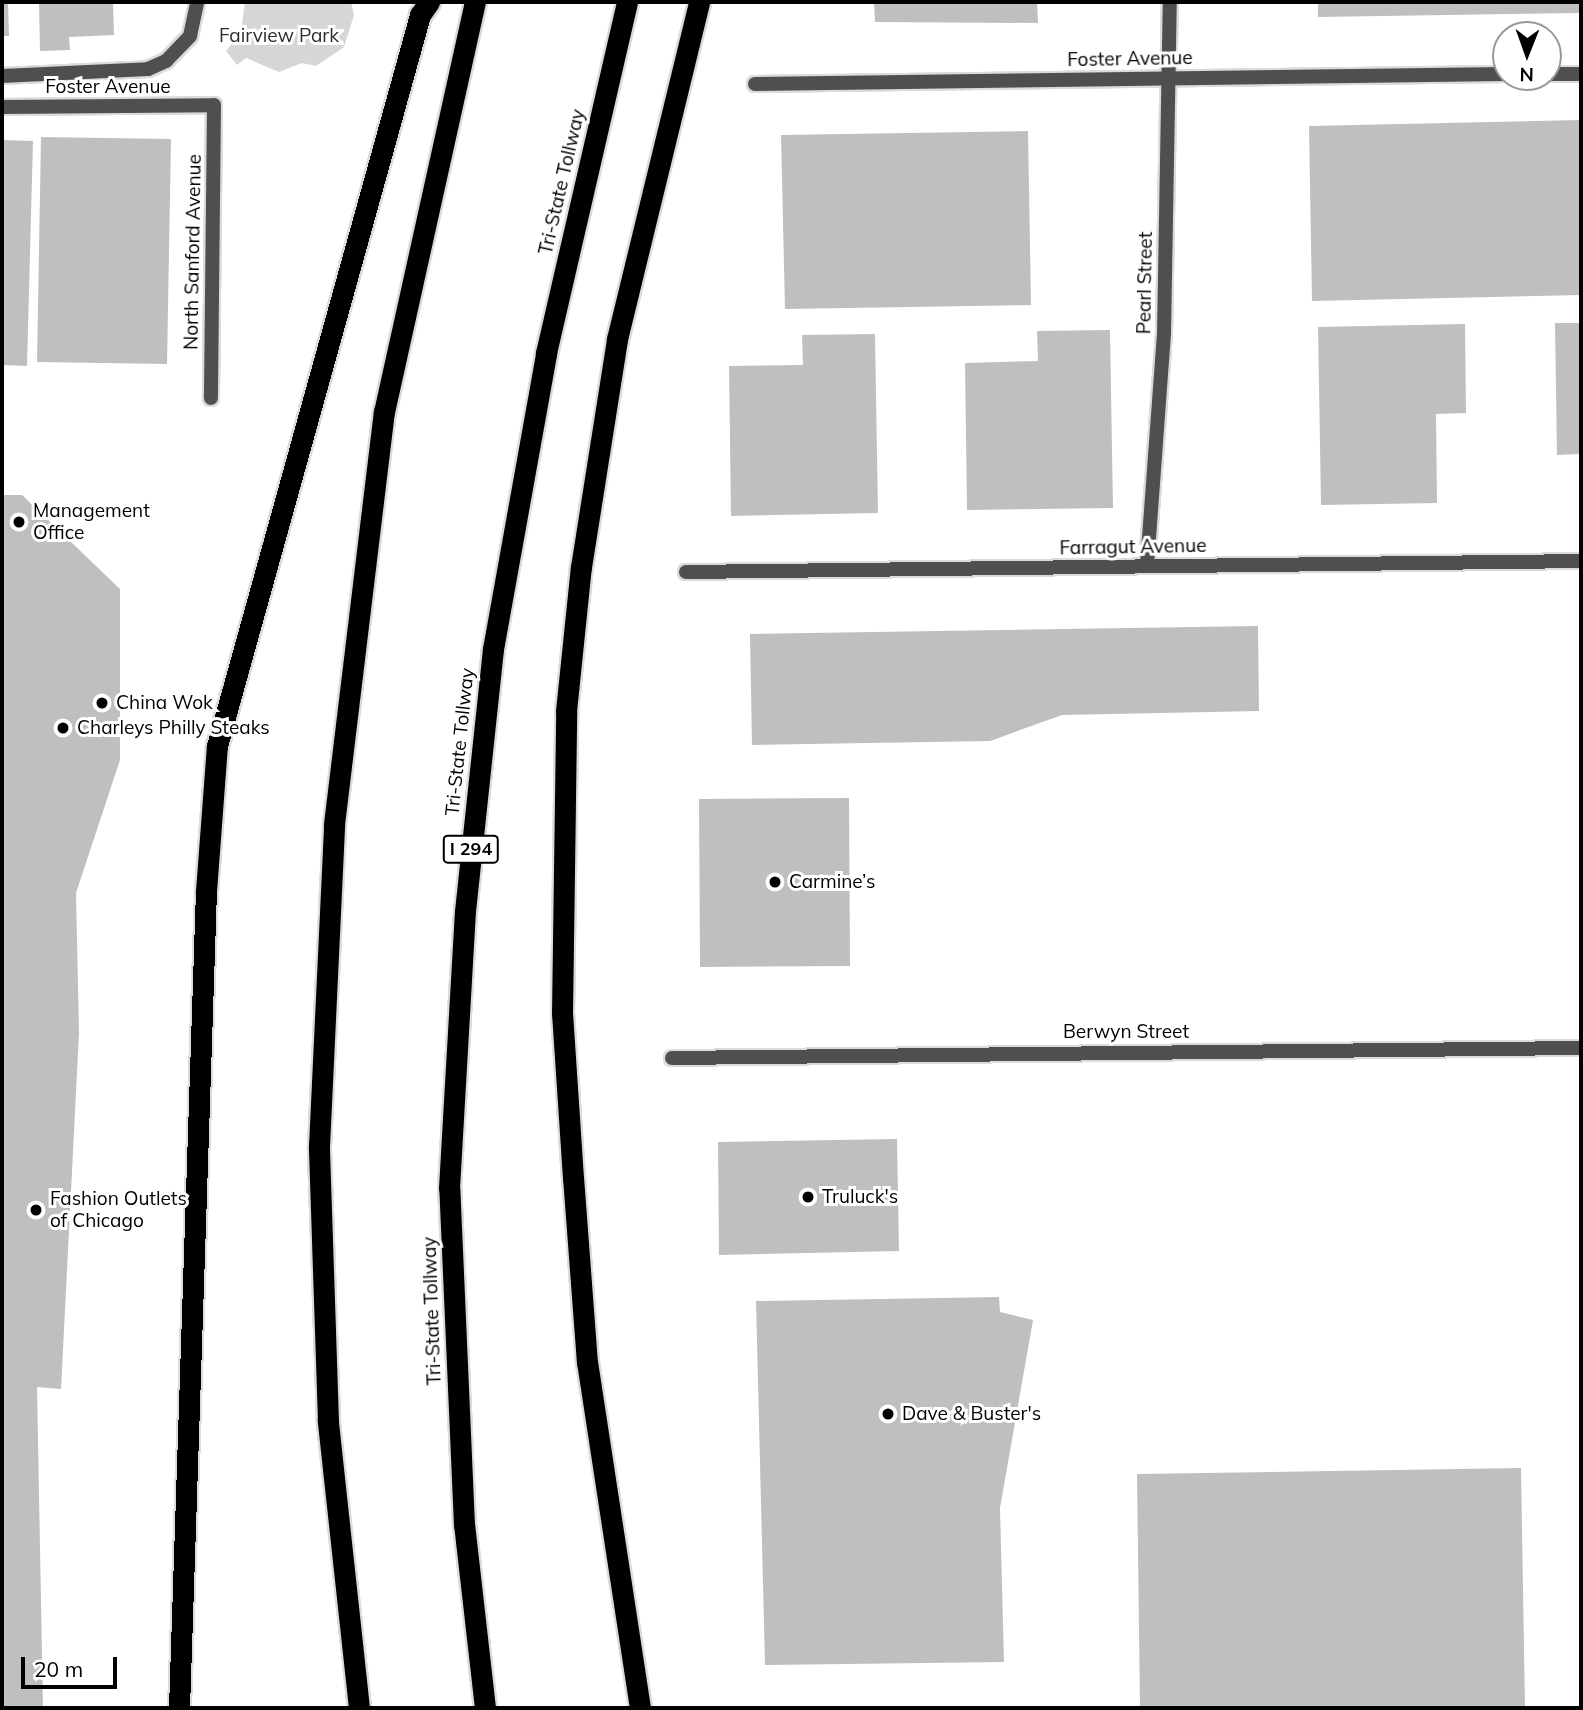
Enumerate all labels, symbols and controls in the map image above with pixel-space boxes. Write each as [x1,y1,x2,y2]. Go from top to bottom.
north arrow [1492,21,1562,91]
park label: Fairview Park [219,25,339,47]
street label: Foster Avenue [1067,47,1193,71]
text: N [1519,63,1534,87]
street label: Foster Avenue [45,76,171,98]
street label: Tri-State Tollway [534,107,590,257]
street label: North Sanford Avenue [180,154,206,350]
street label: Pearl Street [1133,232,1157,334]
place label: Management Office [33,500,150,544]
marker: Management Office [11,514,27,530]
street label: Farragut Avenue [1059,534,1207,560]
street label: Tri-State Tollway [441,667,479,817]
place label: China Wok [116,692,213,714]
marker: China Wok [94,695,110,711]
place label: Charleys Philly Steaks [77,717,270,739]
marker: Charleys Philly Steaks [55,720,71,736]
road number: I 294 [441,834,501,864]
place label: Carmine’s [789,871,875,893]
marker: Carmine’s [767,874,783,890]
street label: Berwyn Street [1063,1021,1189,1043]
place label: Truluck's [822,1186,898,1208]
place label: Fashion Outlets of Chicago [50,1188,187,1232]
marker: Truluck's [800,1189,816,1205]
marker: Fashion Outlets of Chicago [28,1202,44,1218]
street label: Tri-State Tollway [418,1236,446,1386]
place label: Dave & Buster's [902,1403,1041,1425]
marker: Dave & Buster's [880,1406,896,1422]
scale bar [24,1644,121,1688]
text: 20 m [34,1656,83,1682]

